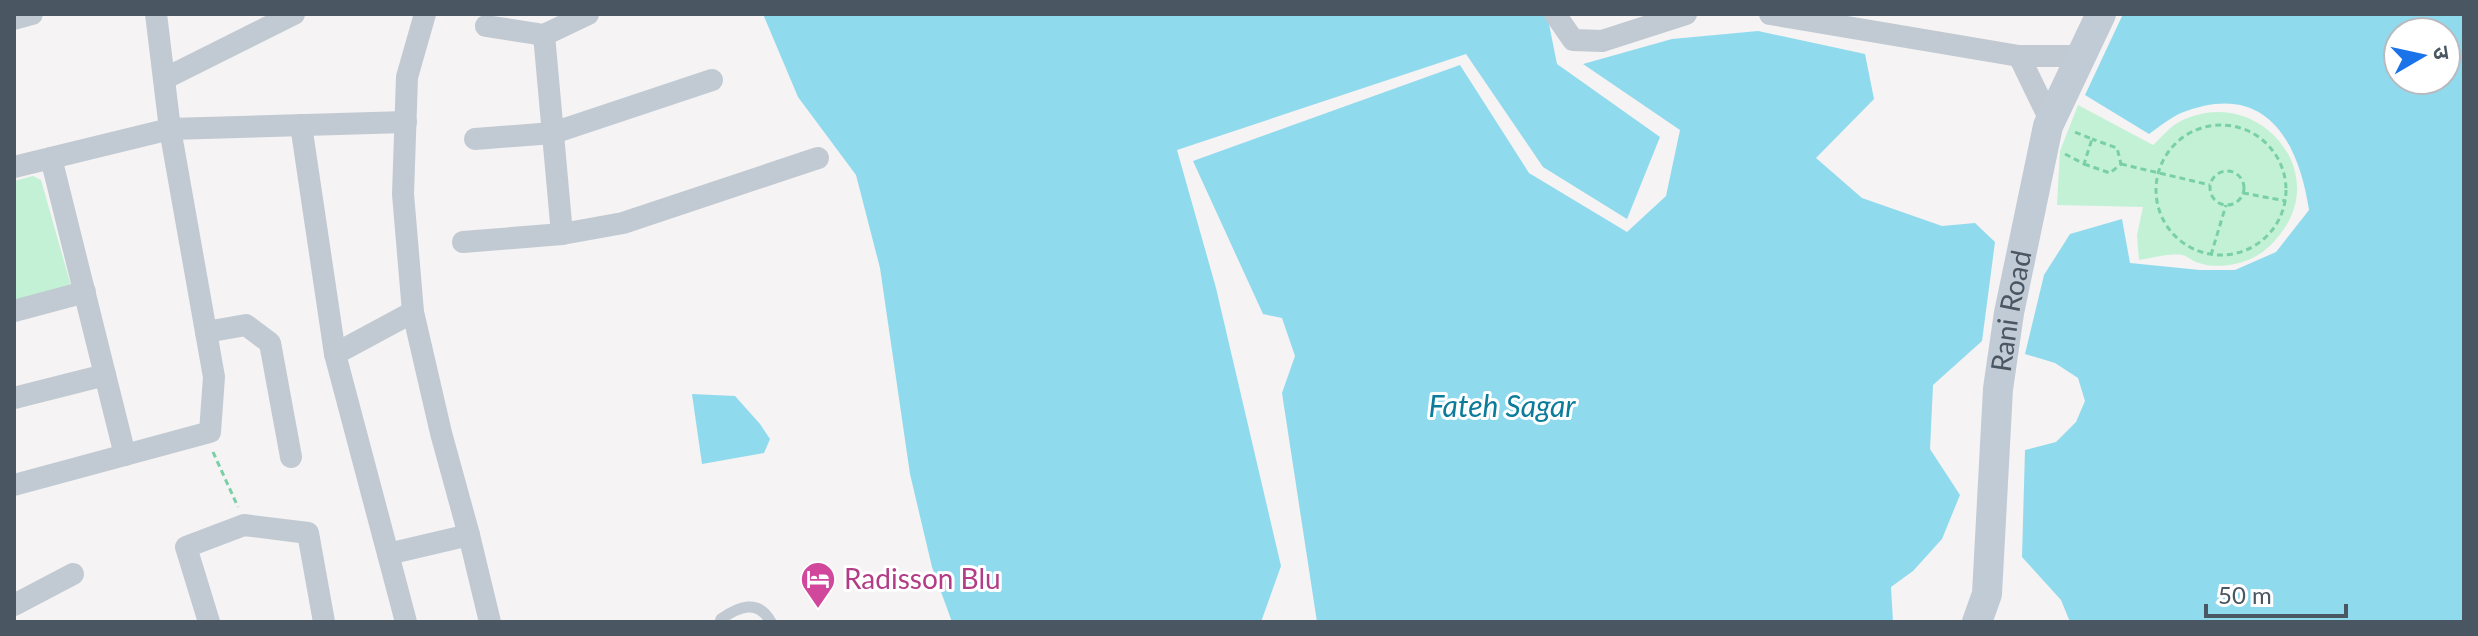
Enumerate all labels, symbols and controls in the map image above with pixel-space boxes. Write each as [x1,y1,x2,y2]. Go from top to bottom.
north arrow [2382,16,2462,96]
text: उ [2428,44,2457,62]
street label: Rani Road [1983,247,2038,374]
water label: Fateh Sagar [1428,387,1576,423]
hotel icon: Radisson Blu [799,560,837,610]
place label: Radisson Blu [844,561,1001,595]
scale bar [2206,568,2346,618]
text: 50 m [2218,580,2272,609]

